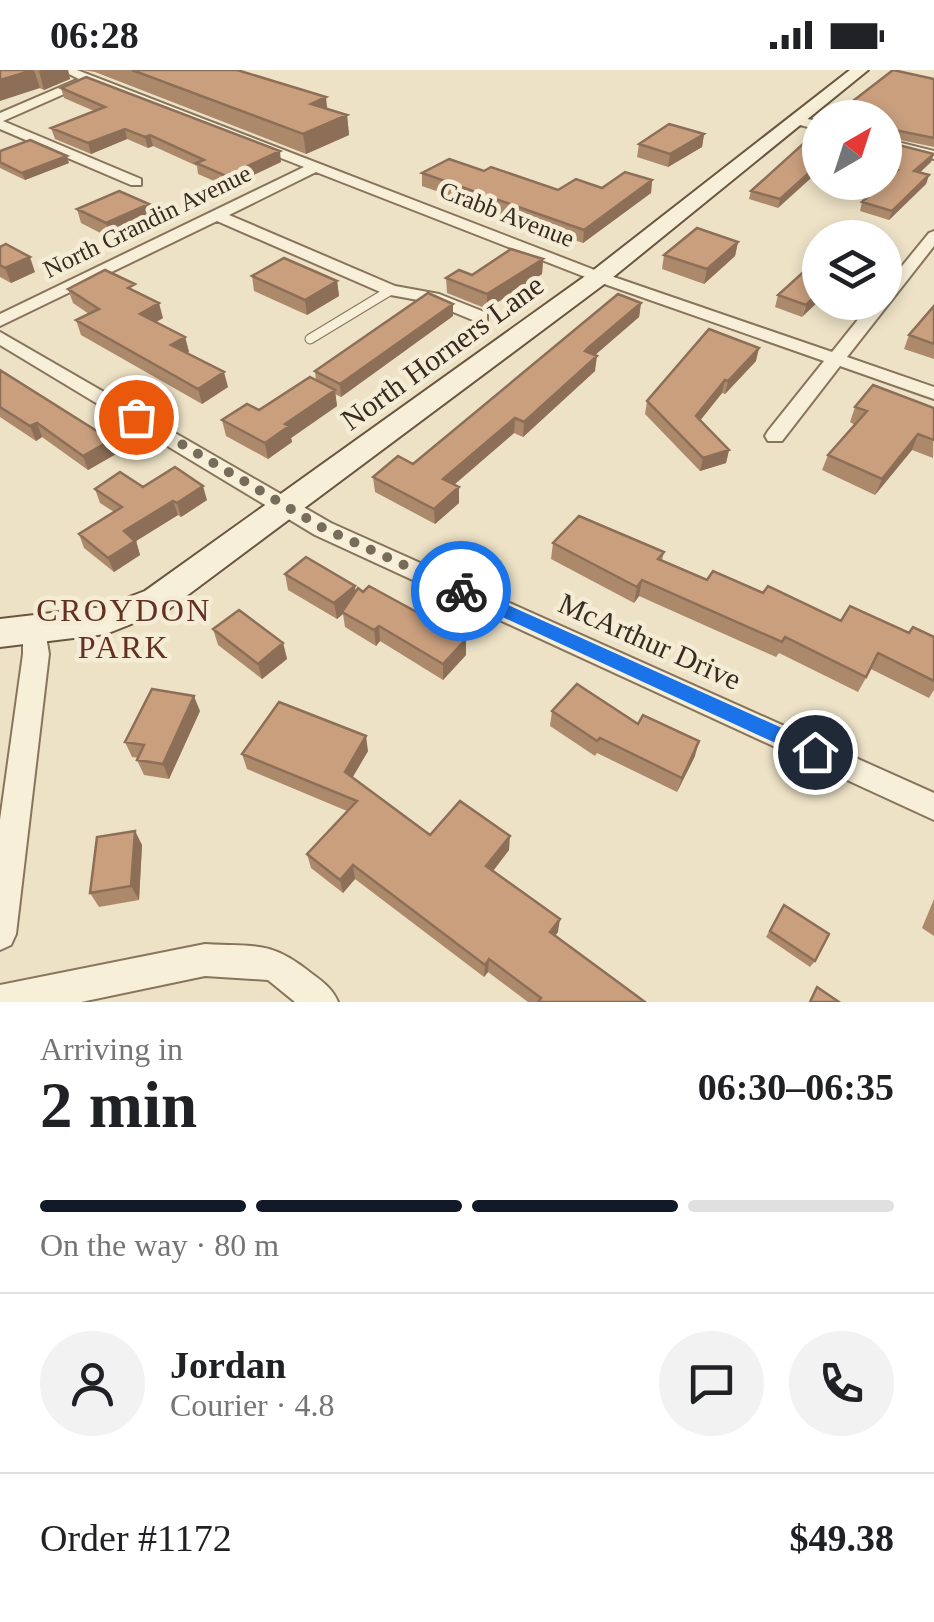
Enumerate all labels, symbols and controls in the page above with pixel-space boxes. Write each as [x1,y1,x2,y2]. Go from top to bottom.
text: 06:28 [50,14,139,56]
north arrow [802,100,902,200]
map controls [802,100,902,320]
street label: North Grandin Avenue [39,159,255,283]
street label: Crabb Avenue [436,176,578,252]
button: layers [802,220,902,320]
street label: North Horners Lane [335,268,549,436]
pin [94,375,179,460]
icon: bag [109,390,164,445]
courier [411,541,511,641]
icon: bike [434,564,489,619]
street label: McArthur Drive [554,586,746,696]
district label: CROYDON PARK [36,592,212,665]
pin [773,710,858,795]
icon: home [788,725,843,780]
text: Arriving in [40,1031,183,1067]
text: 06:30–06:35 [698,1066,894,1108]
text: 2 min [40,1069,197,1141]
text: On the way · 80 m [40,1227,279,1263]
button: person [40,1331,145,1436]
button: chat [659,1331,764,1436]
button: phone [789,1331,894,1436]
text: Jordan [170,1344,286,1386]
text: Courier · 4.8 [170,1387,334,1423]
text: Order #1172 [40,1517,232,1559]
text: $49.38 [790,1517,894,1559]

